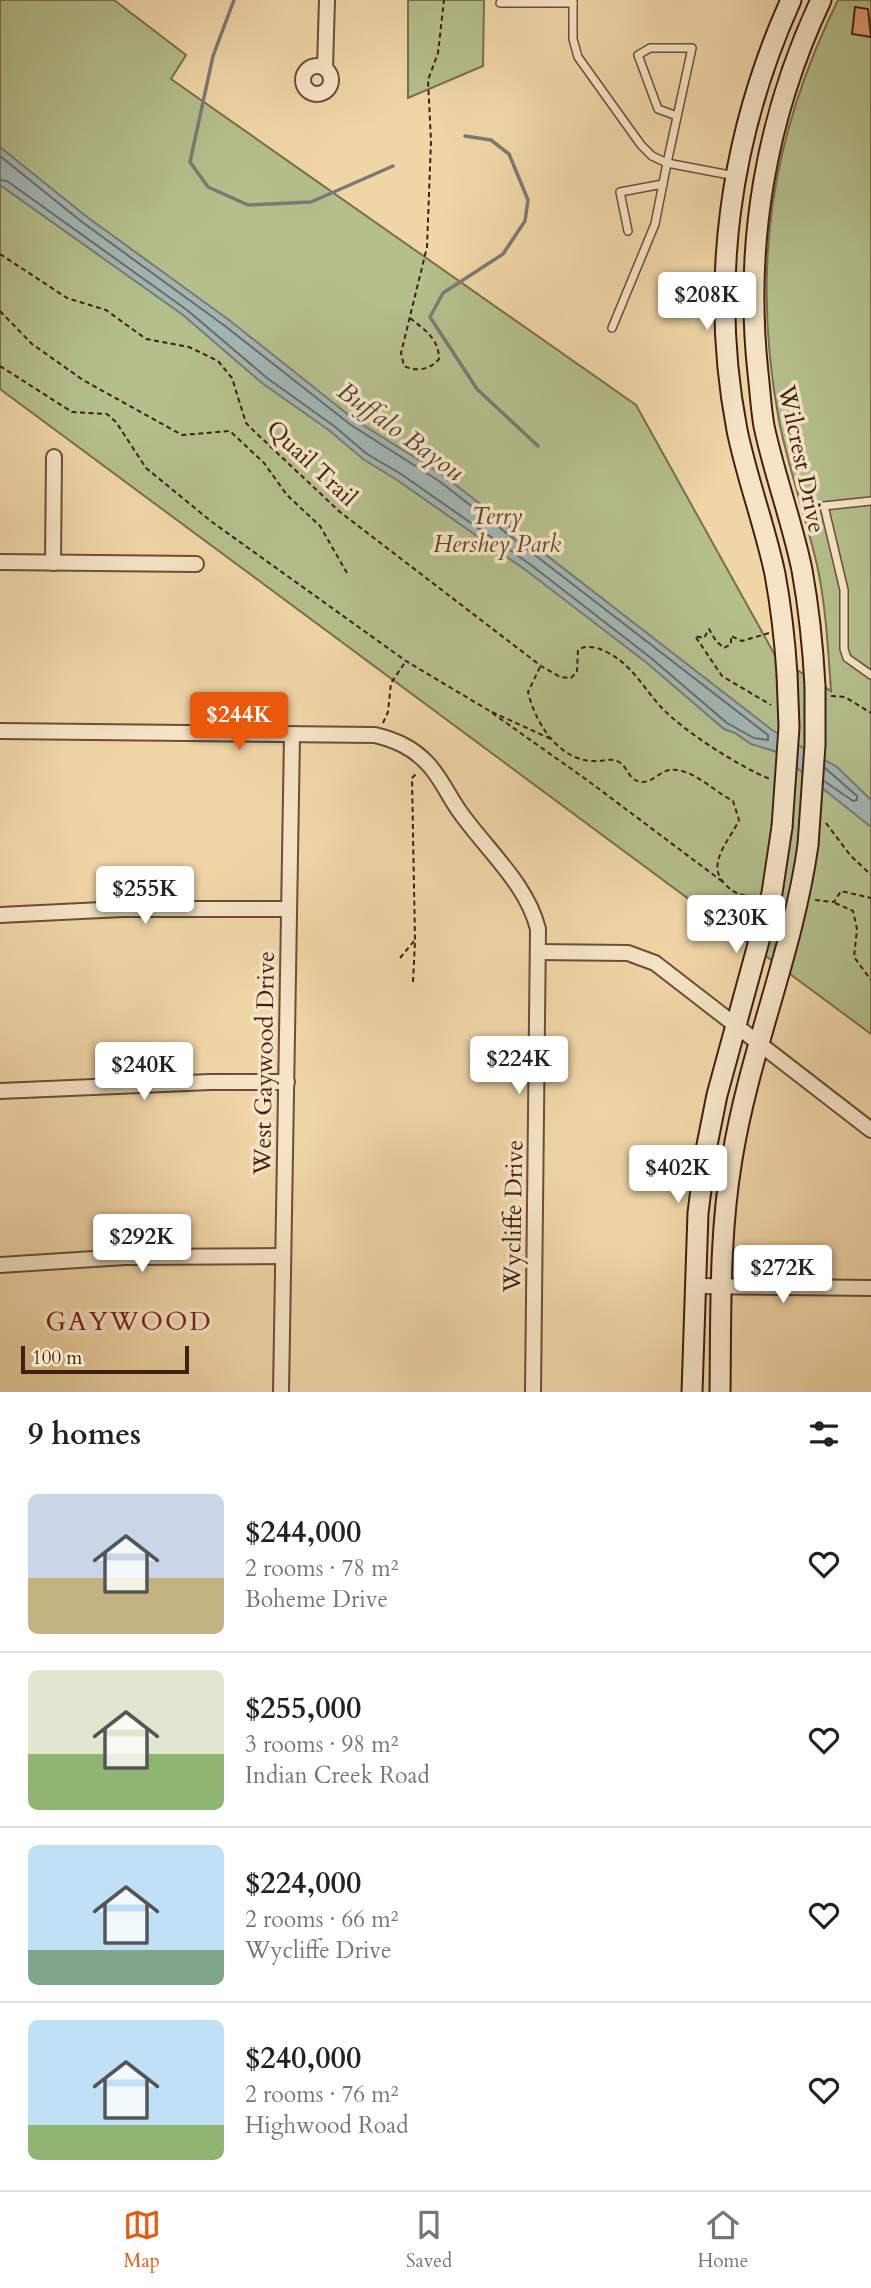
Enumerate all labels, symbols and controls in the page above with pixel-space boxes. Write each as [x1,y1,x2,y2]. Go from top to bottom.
pin: $208K [658,272,756,332]
text: $208K [674,279,740,310]
water label: Buffalo Bayou [330,373,471,489]
street label: Wilcrest Drive [770,381,833,536]
street label: Quail Trail [259,413,364,514]
park label: Terry Hershey Park [433,500,561,561]
pin: $244K [190,692,288,752]
text: $244K [206,699,272,730]
pin: $255K [96,866,194,926]
text: $255K [112,873,178,904]
pin: $230K [687,895,785,955]
text: $230K [703,902,769,933]
street label: West Gaywood Drive [246,951,283,1176]
pin: $224K [470,1036,568,1096]
pin: $240K [95,1042,193,1102]
text: $224K [486,1043,552,1074]
text: $240K [111,1049,177,1080]
street label: Wycliffe Drive [496,1139,531,1294]
pin: $402K [629,1146,727,1205]
text: $402K [645,1152,711,1183]
pin: $292K [93,1214,191,1274]
text: $292K [109,1221,175,1252]
pin: $272K [734,1246,832,1305]
text: $272K [750,1252,816,1283]
district label: GAYWOOD [45,1304,213,1339]
scale bar [21,1343,189,1375]
text: 100 m [32,1345,82,1371]
text: 9 homes [28,1414,141,1455]
icon: filters [805,1415,843,1453]
text: $244,000 [245,1512,361,1553]
icon: home [84,1522,168,1606]
icon: heart [805,1545,843,1583]
text: 2 rooms · 78 m² [245,1553,398,1584]
text: Boheme Drive [245,1584,388,1615]
text: $255,000 [245,1688,361,1729]
icon: home [84,1698,168,1782]
icon: heart [805,1721,843,1759]
text: 3 rooms · 98 m² [245,1729,398,1760]
text: Indian Creek Road [245,1760,430,1791]
text: $224,000 [245,1863,361,1904]
icon: home [84,1873,168,1957]
icon: heart [805,1896,843,1934]
text: 2 rooms · 66 m² [245,1904,398,1935]
text: Wycliffe Drive [245,1935,391,1966]
text: $240,000 [245,2038,361,2079]
icon: home [84,2048,168,2132]
icon: heart [805,2071,843,2109]
text: 2 rooms · 76 m² [245,2079,398,2110]
text: Highwood Road [245,2110,408,2141]
tab: Map [123,2206,161,2274]
tab: Saved [406,2206,452,2274]
tab: Home [697,2206,748,2274]

